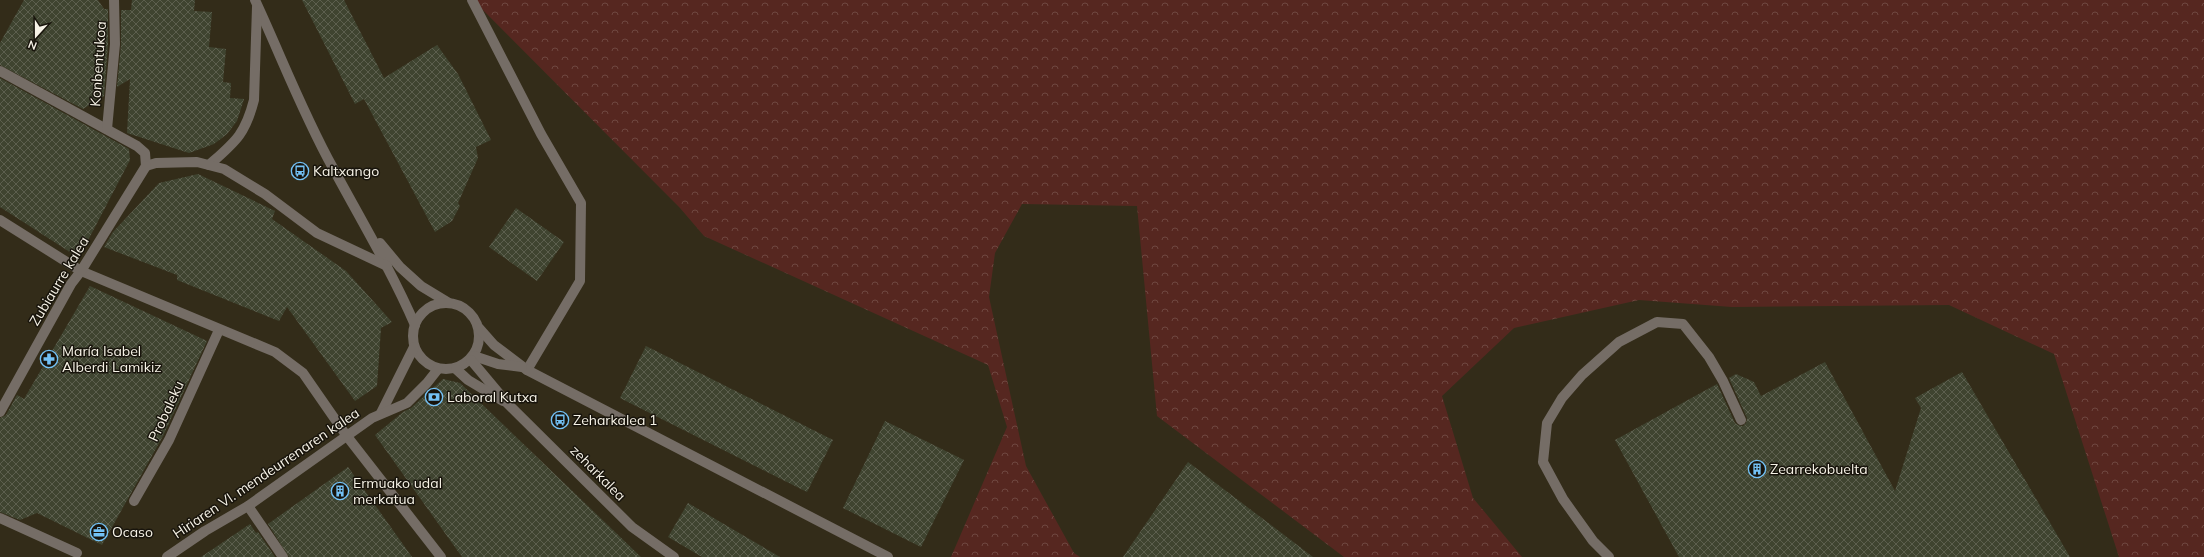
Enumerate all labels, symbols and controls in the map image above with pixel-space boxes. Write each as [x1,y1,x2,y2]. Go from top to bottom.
north arrow [16,16,56,56]
street label: Konbentukoa [86,21,110,107]
text: N [26,37,39,53]
bus stop icon: Kaltxango [290,161,310,181]
place label: Kaltxango [313,162,379,180]
street label: Zubiaurre kalea [25,233,93,329]
place label: María Isabel Alberdi Lamikiz [62,342,161,376]
pharmacy icon: María Isabel Alberdi Lamikiz [39,349,59,369]
street label: Probaleku [144,378,188,444]
bank icon: Laboral Kutxa [424,387,444,407]
place label: Laboral Kutxa [447,388,538,406]
street label: Hiriaren VI. mendeurrenaren kalea [169,404,363,542]
bus stop icon: Zeharkalea 1 [550,410,570,430]
place label: Zeharkalea 1 [573,411,657,429]
street label: zeharkalea [566,441,630,505]
building icon: Zearrekobuelta [1747,459,1767,479]
place label: Zearrekobuelta [1770,460,1868,478]
place label: Ermuako udal merkatua [353,474,442,508]
building icon: Ermuako udal merkatua [330,481,350,501]
office icon: Ocaso [89,522,109,542]
place label: Ocaso [112,523,153,541]

